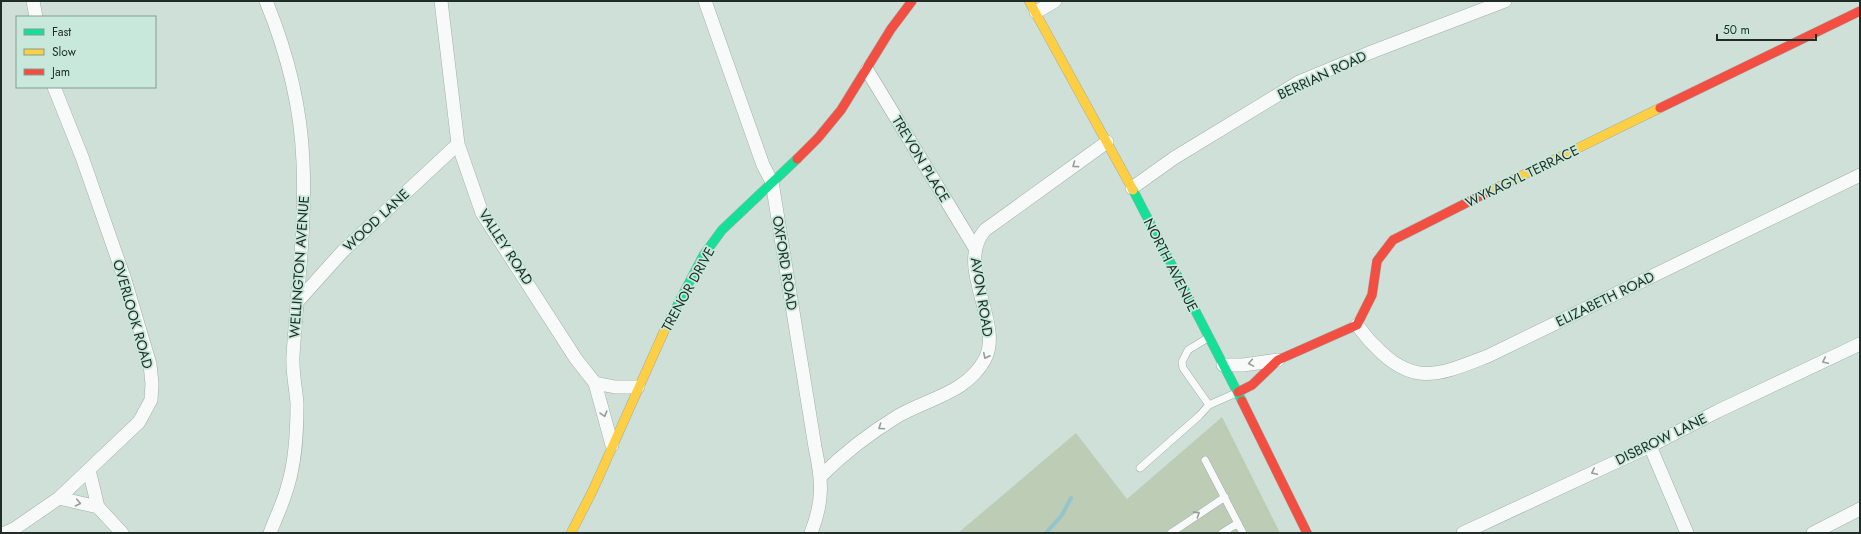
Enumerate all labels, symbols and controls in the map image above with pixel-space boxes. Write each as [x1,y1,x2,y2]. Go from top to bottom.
legend [16,16,156,88]
scale bar [1717,16,1816,42]
text: 50 m [1723,21,1750,39]
text: Fast [52,23,71,41]
text: Slow [52,43,77,61]
street label: BERRIAN ROAD [1274,46,1370,104]
text: Jam [50,63,70,81]
street label: TREVON PLACE [887,112,955,206]
street label: WYKAGYL TERRACE [1462,140,1582,212]
one-way arrow [1072,160,1079,168]
street label: WOOD LANE [338,184,414,256]
street label: WELLINGTON AVENUE [284,195,314,339]
street label: VALLEY ROAD [474,205,538,289]
street label: OXFORD ROAD [768,214,802,312]
street label: NORTH AVENUE [1139,215,1203,315]
street label: TRENOR DRIVE [657,243,719,335]
street label: AVON ROAD [966,256,998,338]
street label: OVERLOOK ROAD [108,257,158,371]
street label: ELIZABETH ROAD [1552,266,1658,332]
one-way arrow [983,352,991,359]
one-way arrow [1821,356,1829,364]
one-way arrow [1247,358,1254,367]
street label: DISBROW LANE [1612,408,1710,470]
one-way arrow [599,410,608,417]
one-way arrow [879,422,886,429]
one-way arrow [1591,467,1599,475]
one-way arrow [75,499,81,507]
one-way arrow [1193,511,1200,519]

